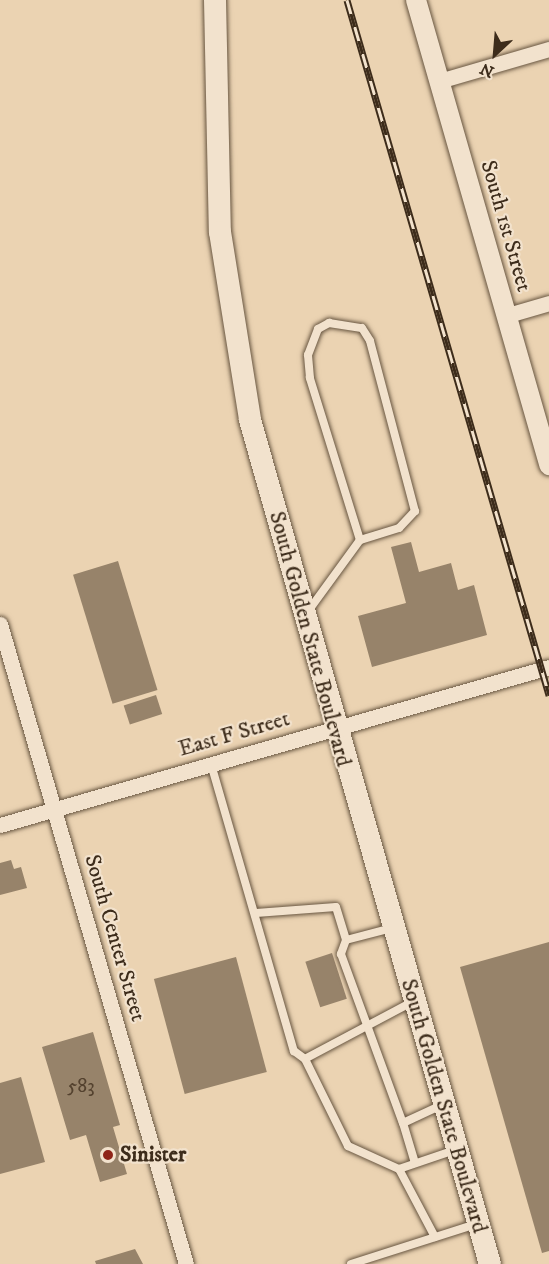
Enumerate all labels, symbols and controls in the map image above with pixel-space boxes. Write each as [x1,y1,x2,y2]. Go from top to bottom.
north arrow [465,24,525,84]
text: N [477,58,497,82]
street label: South 1st Street [475,157,537,295]
street label: South Golden State Boulevard [263,509,357,769]
street label: East F Street [175,706,293,762]
street label: South Center Street [79,852,151,1024]
street label: South Golden State Boulevard [395,976,493,1236]
house number: 583 [67,1074,95,1098]
place label: Sinister [120,1142,186,1168]
marker: Sinister [101,1148,115,1162]

